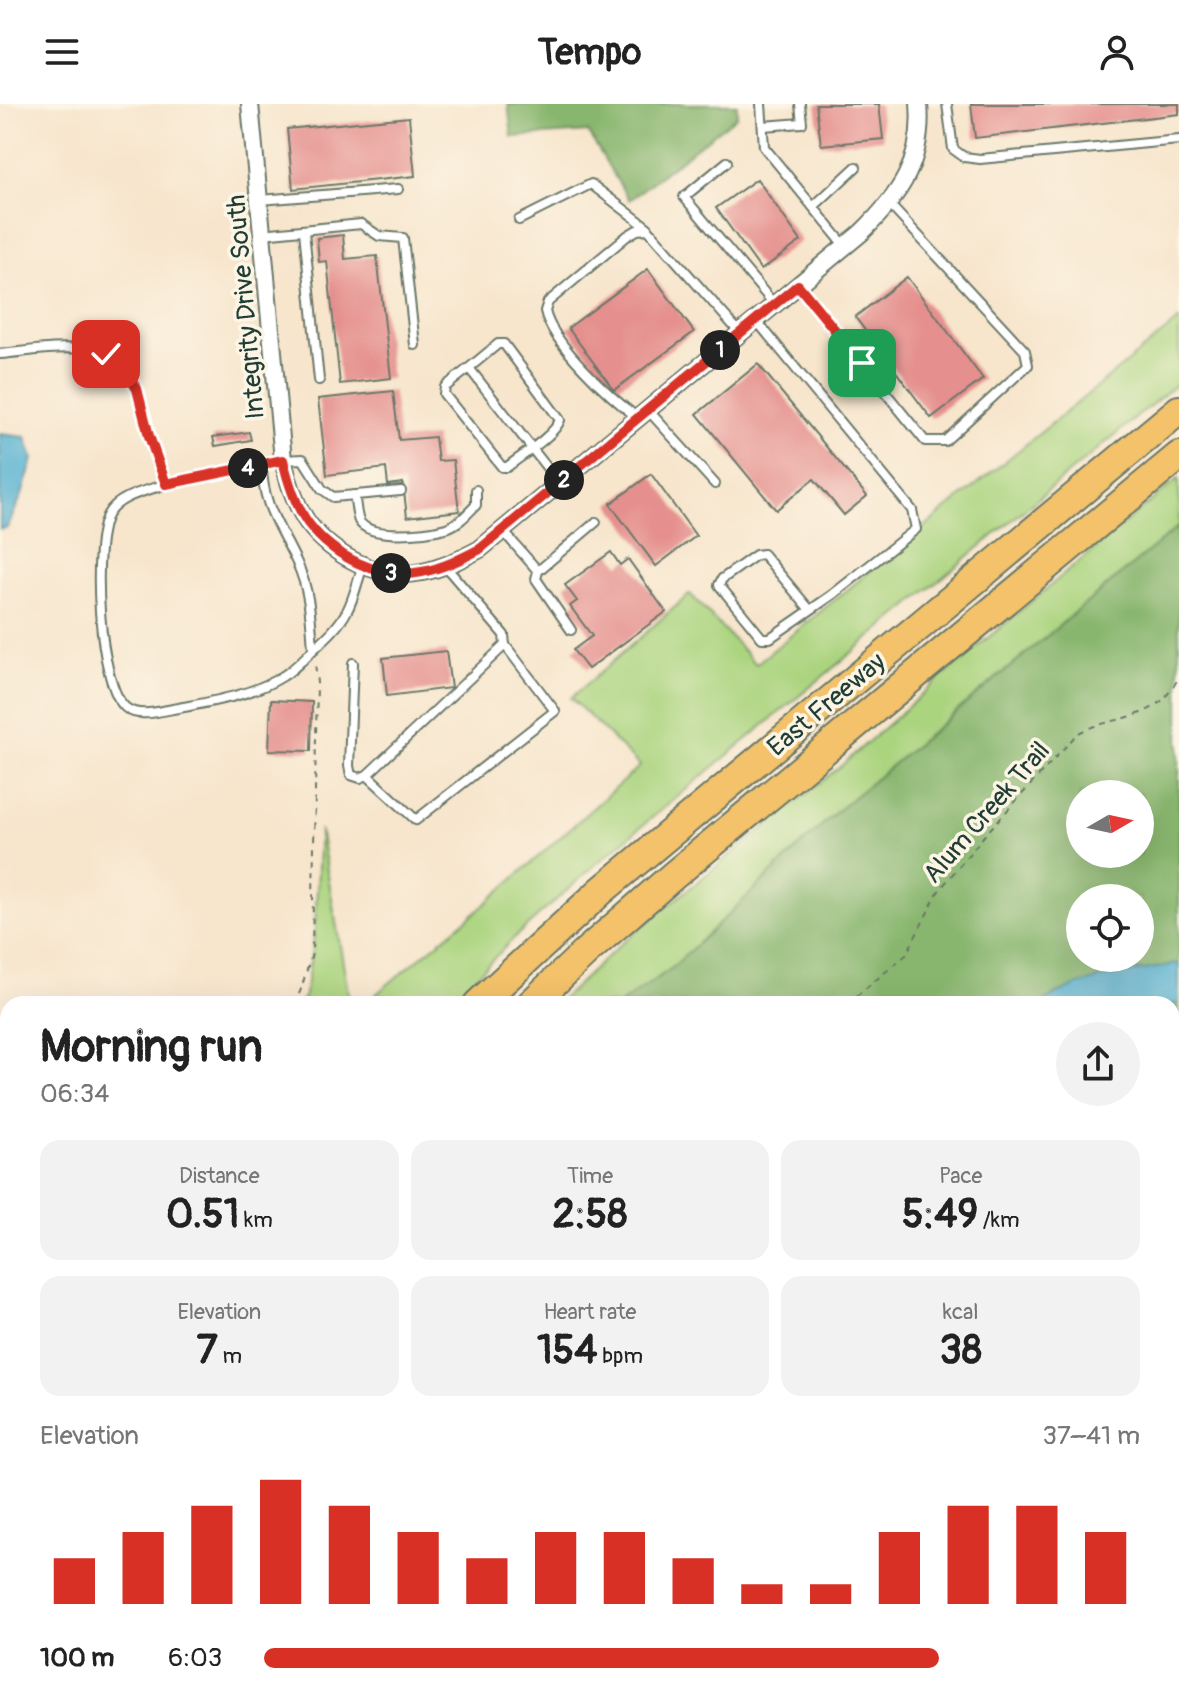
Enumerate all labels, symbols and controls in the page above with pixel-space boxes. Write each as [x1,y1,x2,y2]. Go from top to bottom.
icon: menu [40,30,84,74]
text: Tempo [538,30,641,75]
icon: person [1095,30,1139,74]
street label: Integrity Drive South [220,193,272,421]
pin [72,320,140,388]
pin [828,329,896,397]
pin: 1 [700,330,740,370]
icon: check [84,332,128,376]
text: 1 [716,336,724,364]
icon: arrive [840,341,884,385]
pin: 4 [228,448,268,488]
text: 4 [242,454,254,482]
pin: 2 [544,460,584,500]
text: 2 [558,466,570,494]
pin: 3 [371,553,411,593]
text: 3 [385,559,397,587]
street label: East Freeway [761,646,892,763]
street label: Alum Creek Trail [917,735,1057,890]
north arrow [1066,780,1154,868]
map controls [1066,780,1154,972]
button: locate [1066,884,1154,972]
text: Morning run [40,1020,263,1075]
button: share [1056,1022,1140,1106]
text: 06:34 [40,1078,109,1110]
text: Distance [179,1162,260,1190]
text: Time [567,1162,613,1190]
text: Pace [939,1162,982,1190]
text: 0.51 [166,1190,239,1239]
text: 2:58 [553,1190,627,1239]
text: 5:49 [902,1190,978,1239]
text: km [239,1206,273,1234]
text: /km [978,1206,1019,1234]
text: Elevation [177,1298,261,1326]
text: Heart rate [544,1298,636,1326]
text: kcal [943,1298,979,1326]
text: 7 [197,1326,218,1375]
text: 154 [537,1326,598,1375]
text: 38 [939,1326,982,1375]
text: m [218,1342,242,1370]
text: bpm [598,1342,643,1370]
text: Elevation [40,1420,139,1452]
text: 37–41 m [1042,1420,1140,1452]
text: 100 m [40,1642,114,1674]
text: 6:03 [168,1642,222,1674]

